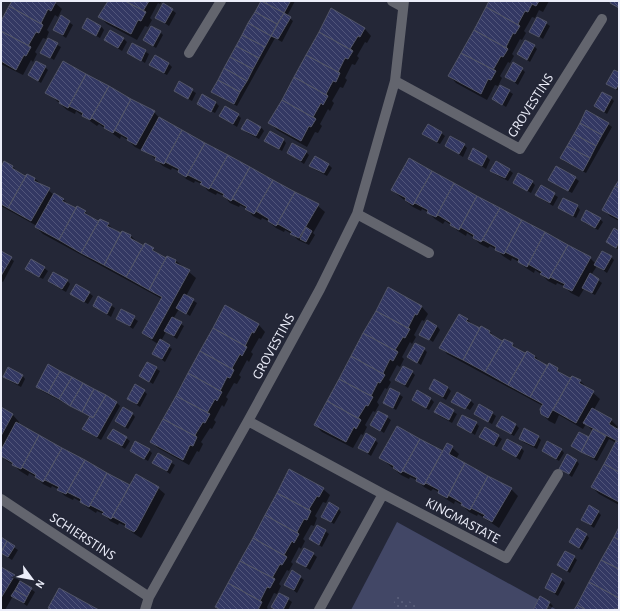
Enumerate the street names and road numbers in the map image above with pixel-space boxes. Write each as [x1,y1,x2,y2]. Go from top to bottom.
street label: GROVESTINS [505,71,556,140]
street label: GROVESTINS [250,311,298,382]
street label: KINGMASTATE [423,496,502,546]
street label: SCHIERSTINS [47,511,118,563]

